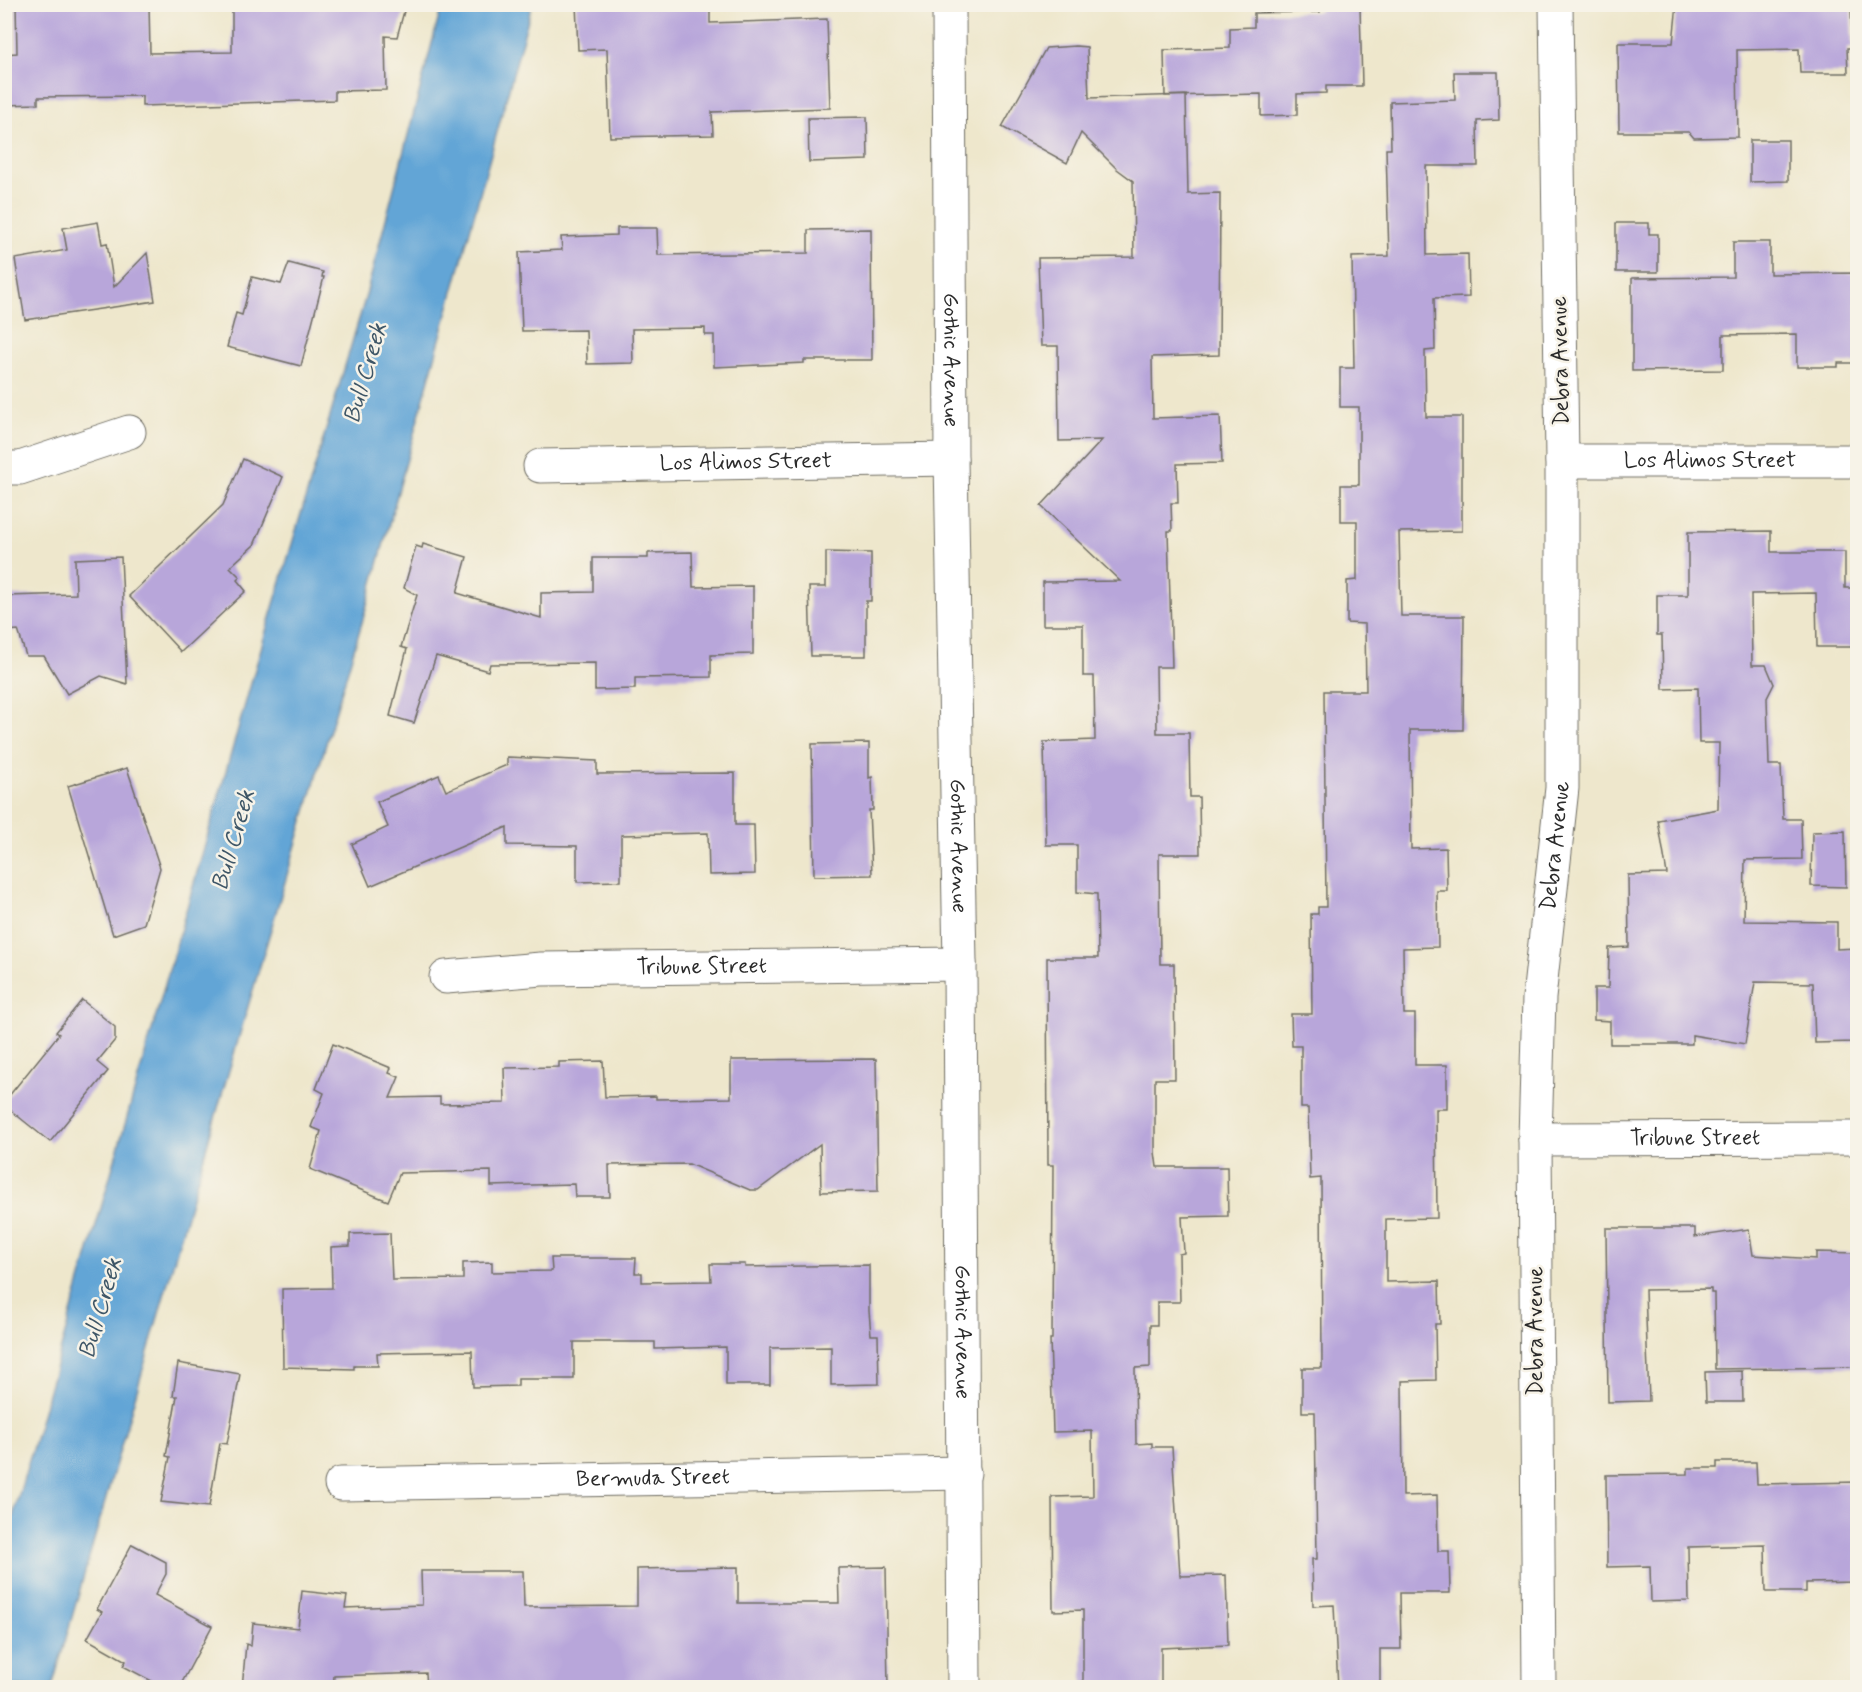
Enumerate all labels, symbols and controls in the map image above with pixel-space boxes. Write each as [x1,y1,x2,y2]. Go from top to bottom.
street label: Gothic Avenue [936,293,965,427]
street label: Debra Avenue [1546,296,1576,426]
water label: Bull Creek [337,319,395,427]
street label: Los Alimos Street [660,447,832,478]
street label: Los Alimos Street [1624,447,1796,475]
street label: Gothic Avenue [943,778,973,913]
street label: Debra Avenue [1535,782,1576,912]
water label: Bull Creek [205,786,263,894]
street label: Tribune Street [636,952,767,982]
street label: Tribune Street [1630,1124,1760,1153]
water label: Bull Creek [72,1254,130,1362]
street label: Gothic Avenue [948,1265,976,1399]
street label: Debra Avenue [1522,1266,1550,1396]
street label: Bermuda Street [576,1463,730,1494]

